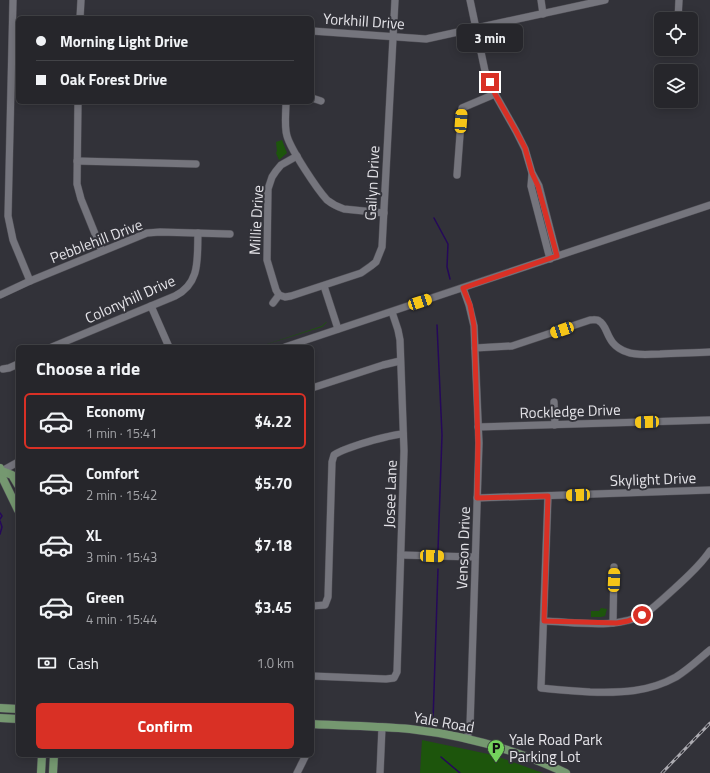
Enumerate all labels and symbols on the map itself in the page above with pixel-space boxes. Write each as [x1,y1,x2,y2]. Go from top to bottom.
street label: Yorkhill Drive [322,7,406,35]
callout: 3 min [457,24,523,52]
route end [481,73,499,91]
car [454,109,468,133]
street label: Gailyn Drive [359,145,385,221]
street label: Millie Drive [243,185,269,255]
street label: Pebblehill Drive [46,213,146,269]
street label: Colonyhill Drive [81,269,179,329]
car [407,293,433,311]
car [549,320,575,340]
street label: Rockledge Drive [519,398,621,424]
car [635,416,659,428]
street label: Josee Lane [377,460,403,528]
street label: Skylight Drive [609,466,697,492]
car [566,489,590,501]
street label: Venson Drive [450,506,476,590]
car [420,550,444,562]
car [608,568,620,592]
route start [633,606,651,624]
street label: Yale Road [412,705,476,739]
place label: Yale Road Park Parking Lot [509,728,602,768]
parking icon: Yale Road Park Parking Lot [486,738,506,763]

